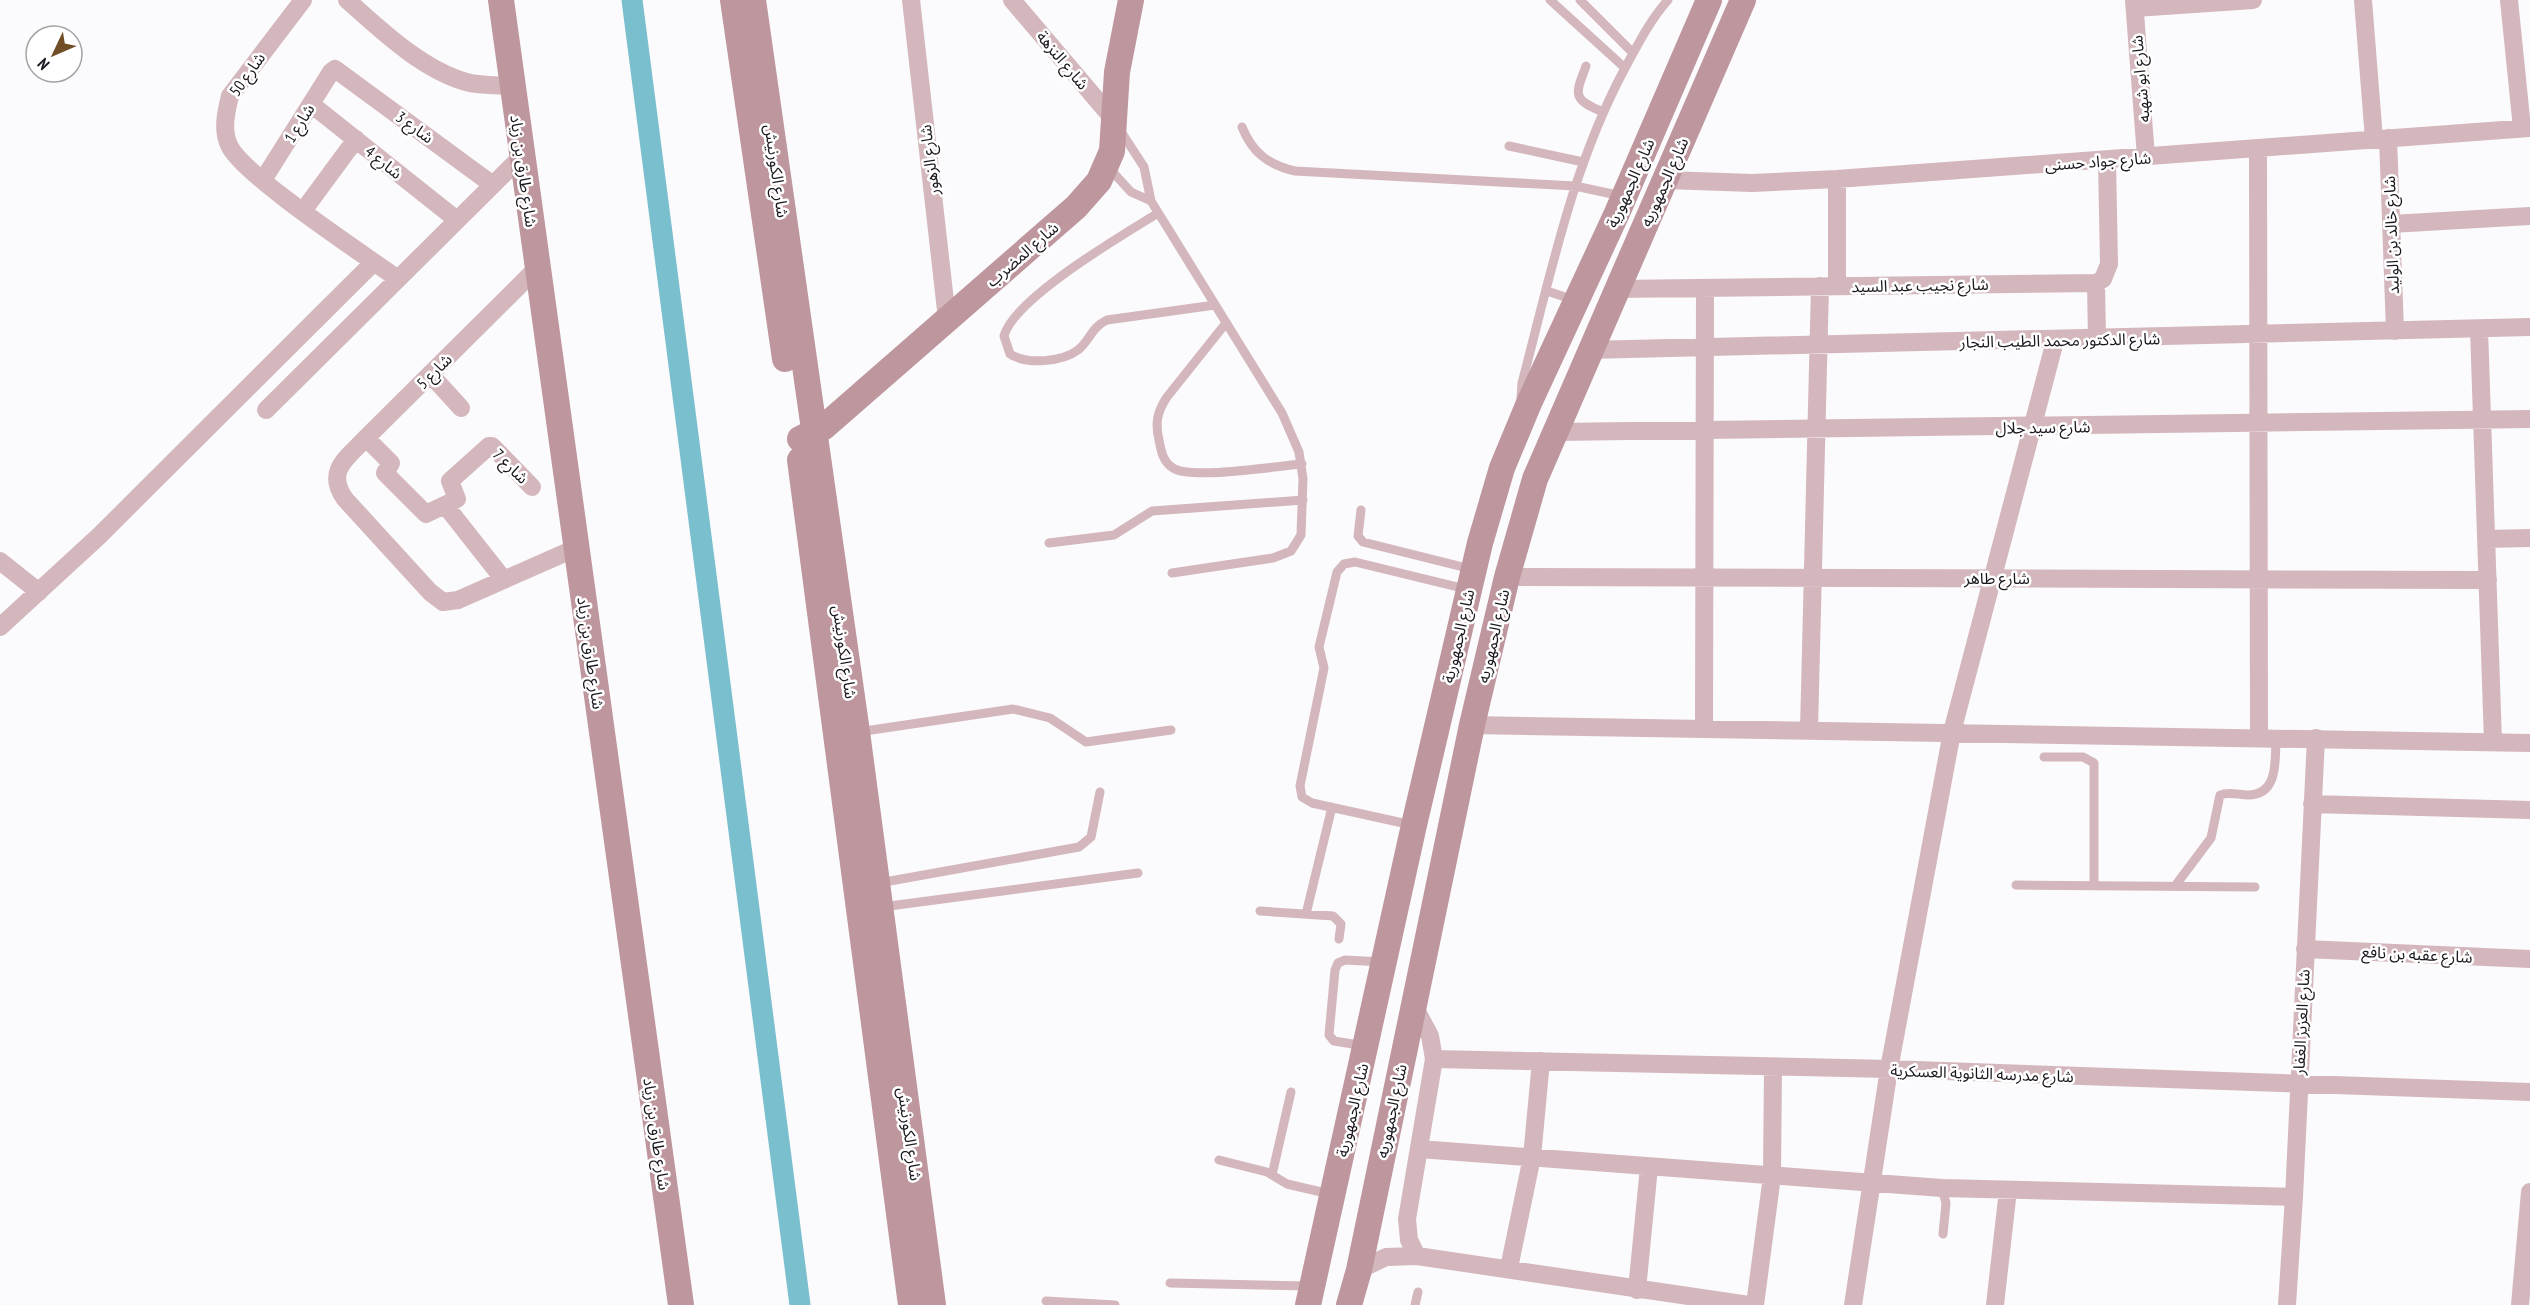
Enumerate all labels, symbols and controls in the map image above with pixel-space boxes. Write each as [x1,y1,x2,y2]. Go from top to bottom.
north arrow [24,24,84,84]
street label: شارع النزهة [1030,26,1093,95]
street label: شارع ابو شهبه [2126,34,2157,123]
street label: شارع 50 [225,48,272,102]
text: N [33,54,53,74]
street label: شارع 1 [279,100,321,148]
street label: شارع 3 [390,107,438,150]
street label: شارع طارق بن زياد [503,114,542,229]
street label: شارع الكورنيش [758,123,793,219]
street label: شارع الزهور [915,123,946,197]
street label: شارع الجمهوريه [1635,134,1695,231]
street label: شارع الجمهورية [1601,135,1661,232]
street label: شارع 4 [360,141,407,185]
street label: شارع جواد حسنى [2044,147,2152,178]
street label: شارع خالد بن الوليد [2379,175,2406,294]
street label: شارع المضرب [982,217,1064,293]
street label: شارع نجيب عبد السيد [1851,274,1989,299]
street label: شارع الدكتور محمد الطيب النجار [1959,328,2160,355]
street label: شارع 5 [412,349,458,395]
street label: شارع سيد جلال [1995,416,2091,441]
street label: شارع 7 [487,444,533,490]
street label: شارع طاهر [1963,568,2030,591]
street label: شارع الجمهورية [1438,587,1481,686]
street label: شارع الجمهوريه [1473,587,1516,686]
street label: شارع طارق بن زياد [570,596,609,711]
street label: شارع الكورنيش [826,604,861,700]
street label: شارع عقبه بن نافع [2361,941,2473,970]
street label: شارع العزيز الغفار [2288,969,2317,1077]
street label: شارع مدرسه الثانوية العسكرية [1890,1060,2074,1089]
street label: شارع الجمهورية [1332,1061,1375,1160]
street label: شارع الجمهوريه [1371,1062,1414,1160]
street label: شارع طارق بن زياد [636,1077,675,1192]
street label: شارع الكورنيش [891,1086,926,1182]

